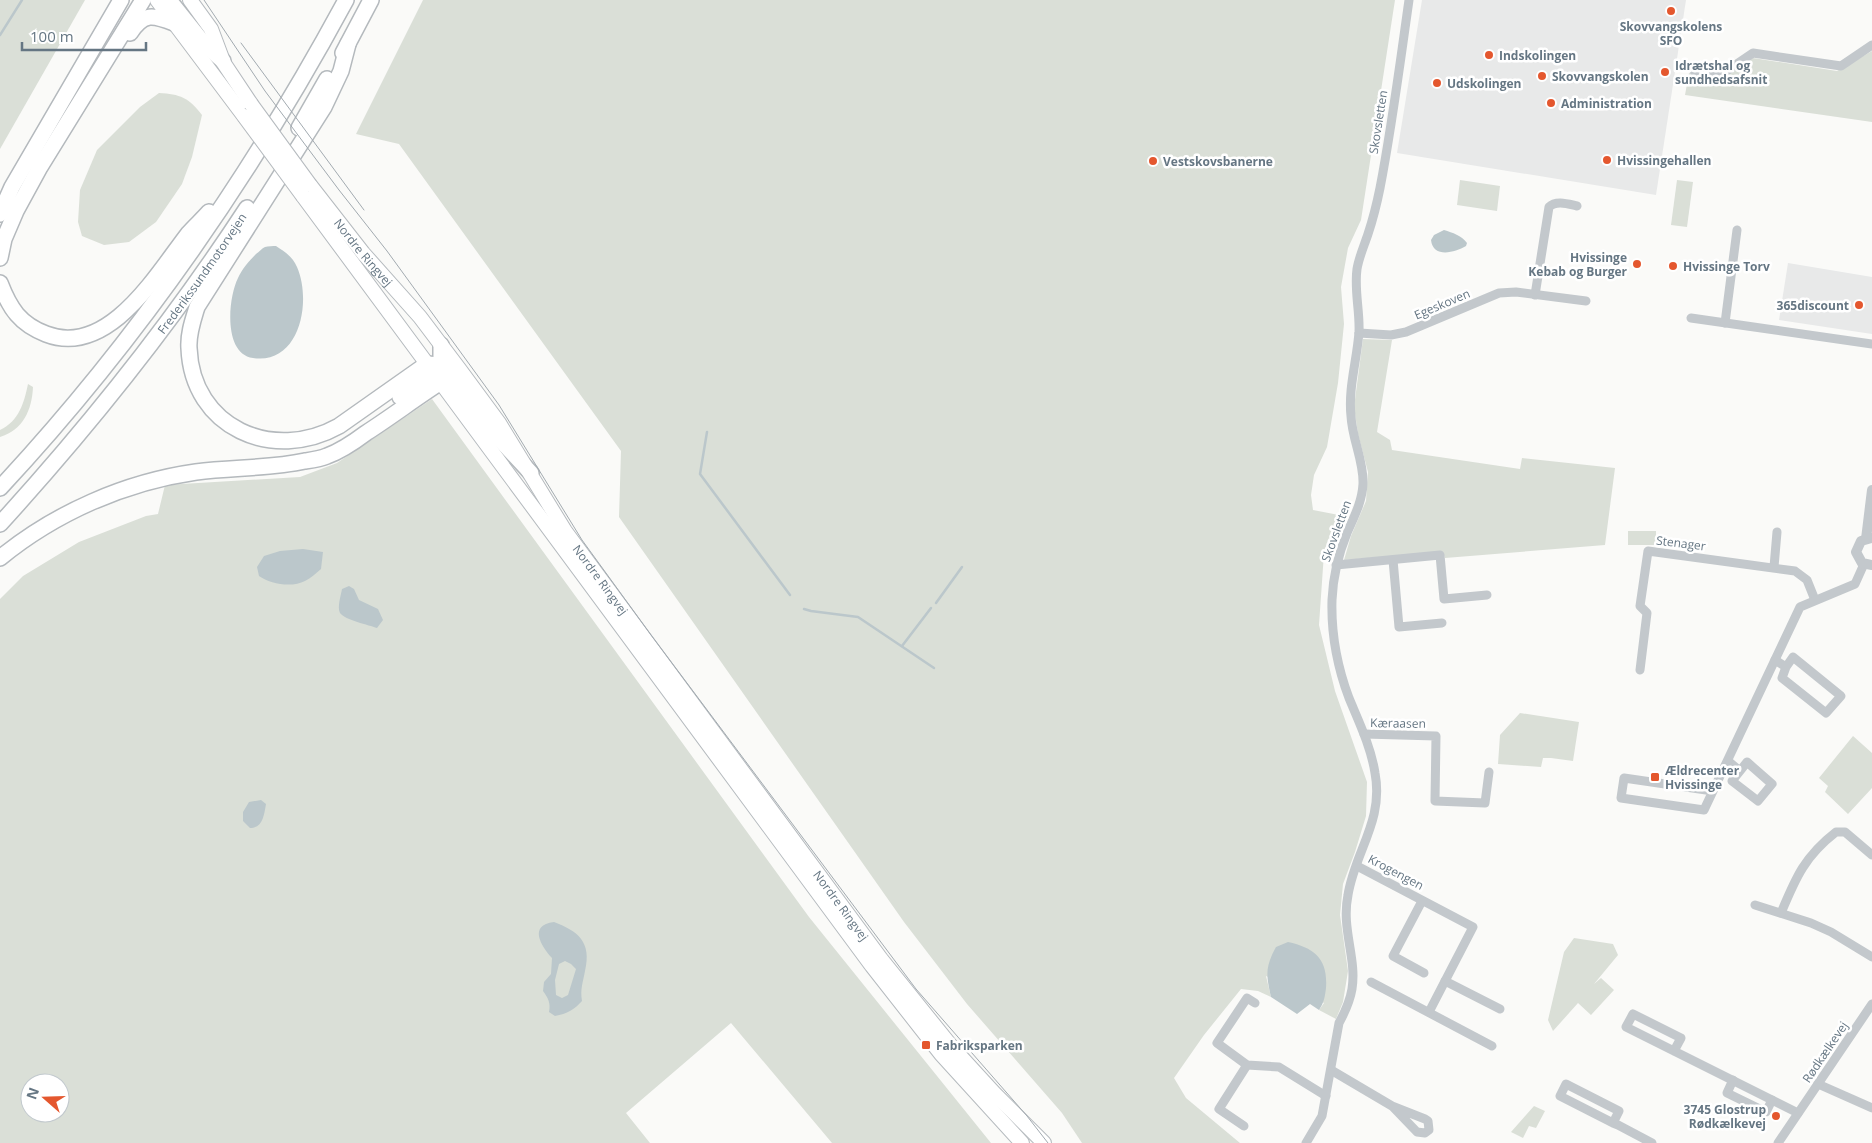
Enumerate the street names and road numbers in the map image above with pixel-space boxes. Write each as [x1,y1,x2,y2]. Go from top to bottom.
street label: Skovsletten [1365,89,1391,155]
street label: Frederikssundmotorvejen [153,209,250,337]
street label: Nordre Ringvej [331,215,397,290]
street label: Egeskoven [1411,285,1473,323]
street label: Skovsletten [1317,498,1355,564]
street label: Stenager [1655,532,1707,554]
street label: Nordre Ringvej [569,541,632,618]
street label: Kæraasen [1370,714,1426,732]
street label: Krogengen [1365,850,1427,894]
street label: Nordre Ringvej [810,867,873,944]
street label: Rødkælkevej [1798,1018,1852,1086]

